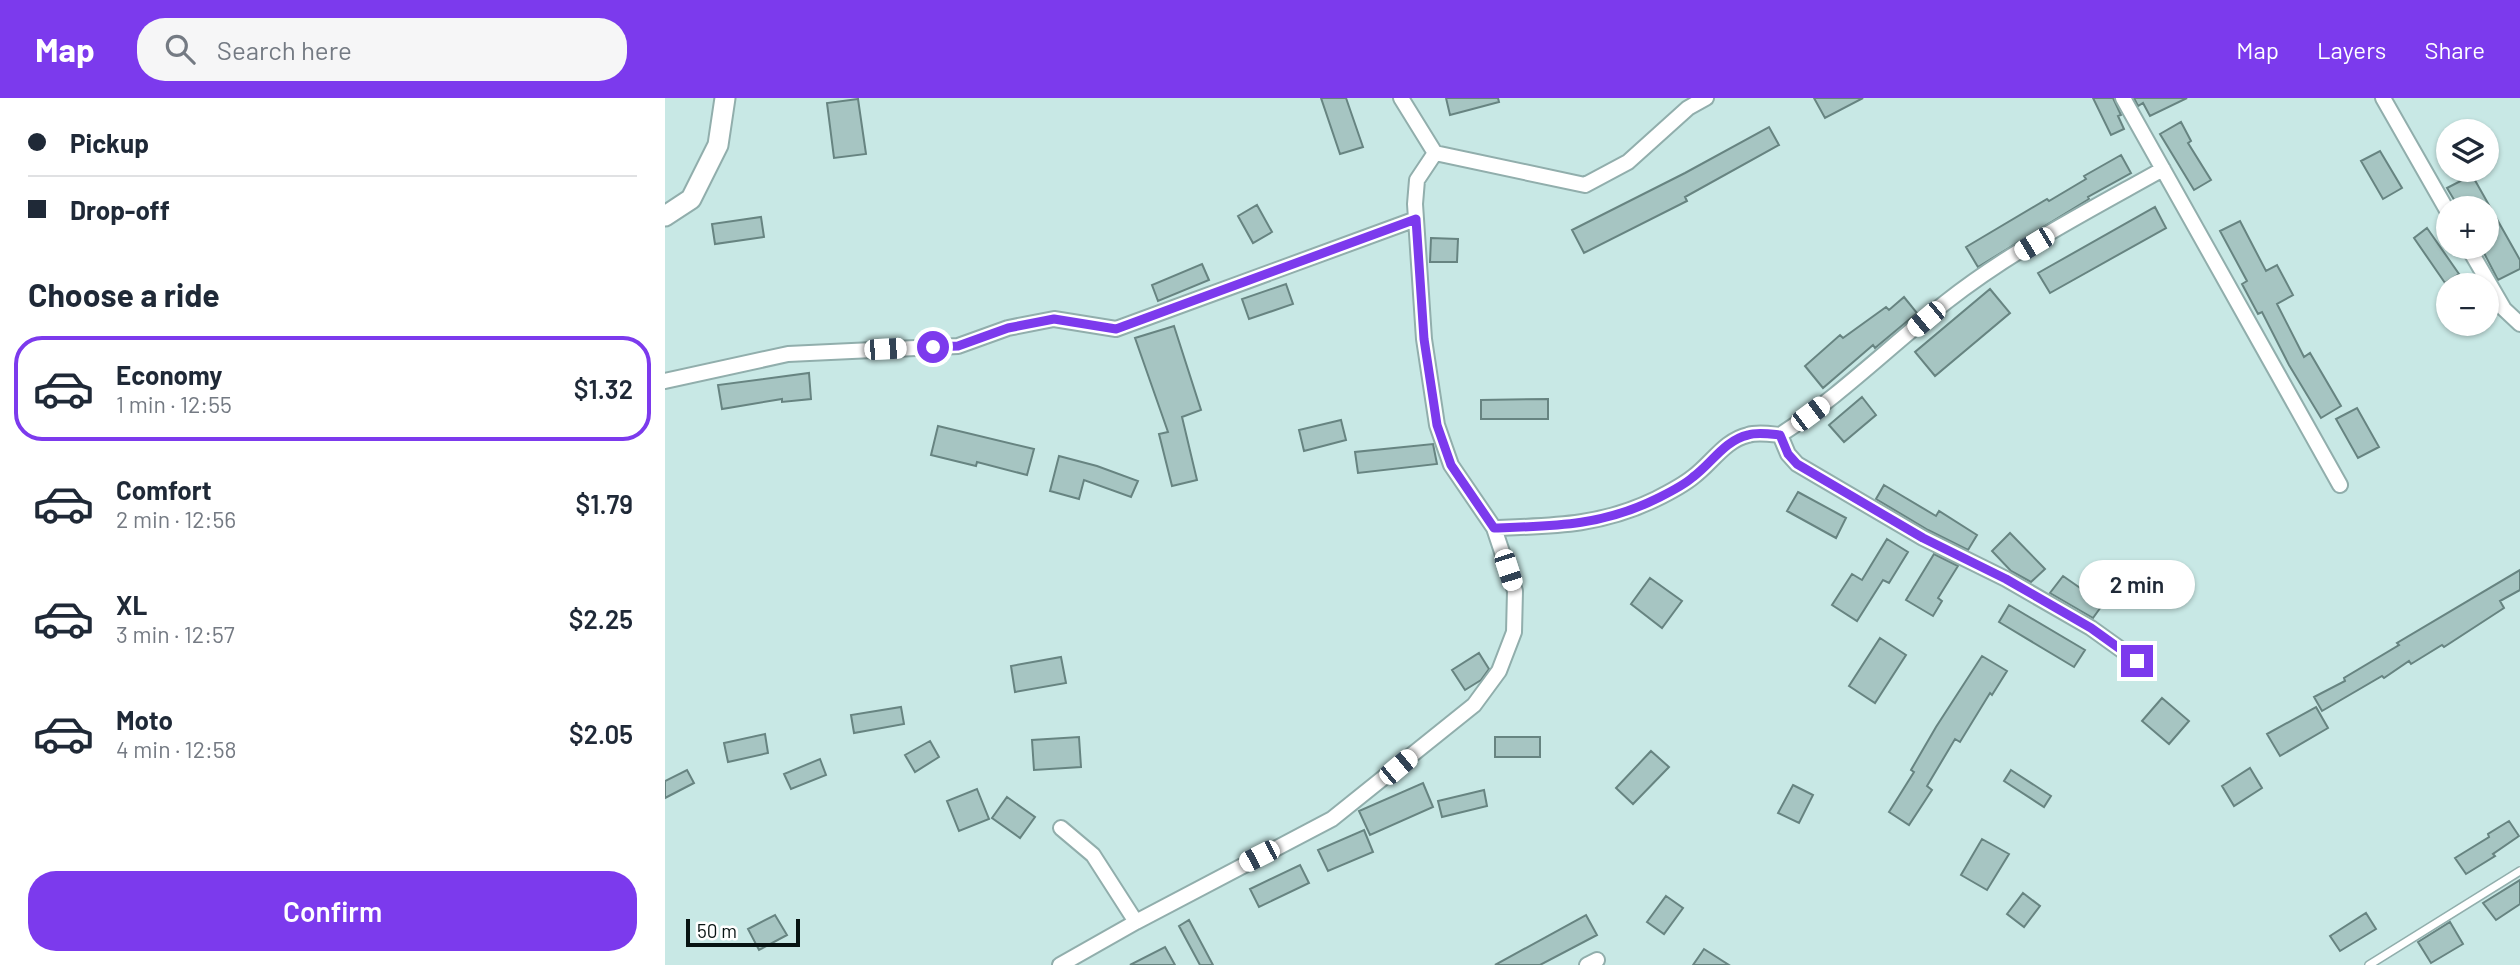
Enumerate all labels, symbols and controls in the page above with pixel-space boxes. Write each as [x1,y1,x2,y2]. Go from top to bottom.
search box [137,18,627,81]
text: Map [35,29,95,69]
icon: search [161,30,199,68]
text: Search here [217,34,352,65]
text: Map [2236,35,2279,64]
text: Layers [2317,35,2386,64]
text: Share [2424,35,2485,64]
map controls [2436,119,2499,336]
button: layers [2436,119,2499,182]
text: Pickup [70,127,149,158]
text: Drop-off [70,194,170,225]
button: + [2436,196,2499,259]
car [2011,224,2058,264]
button: − [2436,273,2499,336]
text: Choose a ride [28,275,220,313]
car [1904,297,1949,341]
route start [917,331,949,363]
car [864,337,907,361]
icon: car [32,357,95,420]
text: Economy [116,359,222,390]
text: $1.32 [574,373,633,404]
text: 1 min · 12:55 [116,390,232,418]
car [1787,393,1834,435]
icon: car [32,472,95,535]
text: Comfort [116,474,212,505]
text: $1.79 [576,488,633,519]
text: 2 min · 12:56 [116,505,236,533]
car [1492,547,1525,593]
callout: 2 min [2079,560,2195,608]
text: 2 min [2110,570,2164,598]
icon: car [32,587,95,650]
text: XL [116,589,147,620]
text: $2.25 [569,603,633,634]
text: 3 min · 12:57 [116,620,235,648]
route end [2121,645,2153,677]
icon: car [32,702,95,765]
text: Moto [116,704,173,735]
text: $2.05 [569,718,633,749]
text: 4 min · 12:58 [116,735,237,763]
car [1376,745,1421,789]
car [1236,837,1283,875]
button: Confirm [28,871,637,951]
scale bar [686,916,800,948]
text: 50 m [697,919,737,942]

